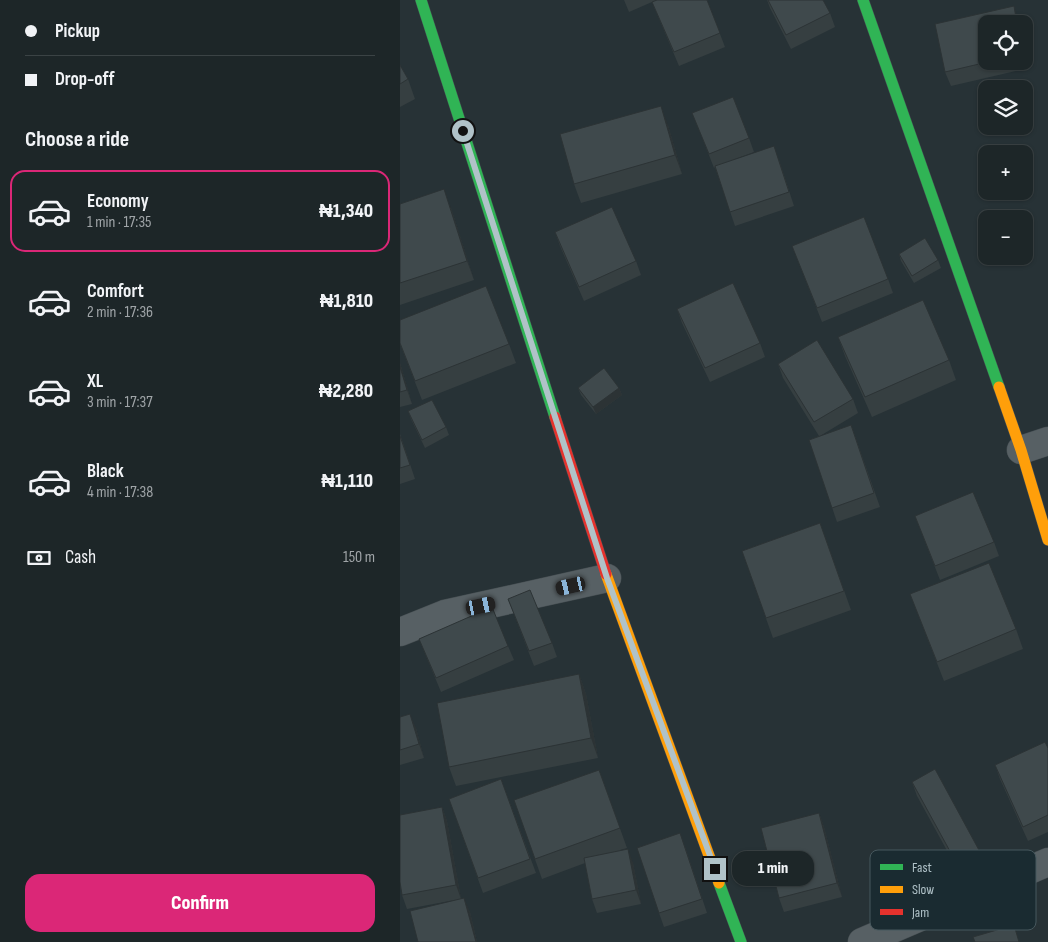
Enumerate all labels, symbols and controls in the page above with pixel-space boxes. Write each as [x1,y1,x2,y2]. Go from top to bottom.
map controls [978,15,1033,265]
button: locate [978,15,1033,70]
text: Pickup [55,20,100,43]
text: Drop-off [55,68,115,91]
button: layers [978,80,1033,135]
route start [452,120,474,142]
text: Choose a ride [25,126,129,153]
button: + [978,145,1033,200]
icon: car [27,189,72,234]
text: Economy [87,190,149,213]
text: ₦1,340 [319,200,373,223]
button: − [978,210,1033,265]
text: 1 min · 17:35 [87,213,152,232]
icon: car [27,279,72,324]
text: Comfort [87,280,144,303]
text: ₦1,810 [320,290,373,313]
text: 2 min · 17:36 [87,303,153,322]
icon: car [27,369,72,414]
text: XL [87,370,103,393]
text: ₦2,280 [319,380,373,403]
text: 3 min · 17:37 [87,393,153,412]
icon: car [27,459,72,504]
text: Black [87,460,124,483]
text: ₦1,110 [321,470,373,493]
text: 4 min · 17:38 [87,483,153,502]
icon: cash [25,544,53,572]
text: Cash [65,546,96,569]
text: 150 m [343,548,375,567]
car [554,575,587,597]
car [464,596,497,616]
legend [870,850,1036,930]
callout: 1 min [732,852,815,886]
route end [704,858,726,880]
text: 1 min [758,859,788,878]
text: Fast [912,859,932,876]
button: Confirm [25,874,375,932]
text: Slow [912,881,934,898]
text: Jam [911,904,929,921]

